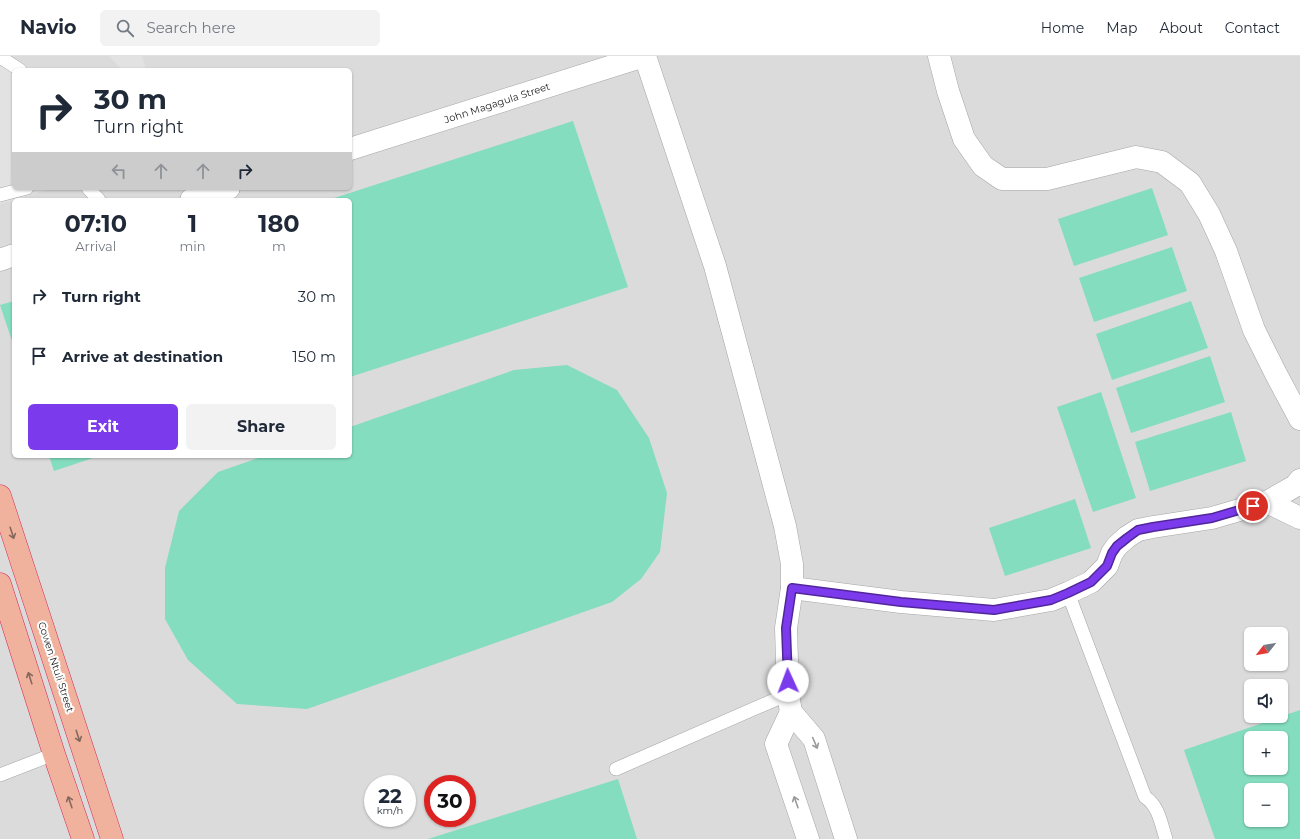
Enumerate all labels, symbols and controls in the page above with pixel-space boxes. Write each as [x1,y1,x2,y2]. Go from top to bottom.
search box [100,10,380,46]
text: Navio [20,16,76,39]
icon: search [114,17,136,39]
text: Search here [146,18,236,37]
text: Home [1041,19,1084,37]
text: Map [1106,19,1137,37]
text: About [1159,19,1203,37]
text: Contact [1225,19,1280,37]
street label: John Magagula Street [441,80,552,127]
text: 30 m [94,82,167,116]
icon: right [28,84,80,136]
text: Turn right [94,116,184,138]
icon: left [108,160,130,182]
icon: ahead [150,160,172,182]
icon: ahead [192,160,214,182]
icon: right [234,160,256,182]
text: 07:10 [64,209,127,238]
text: 1 [188,209,197,238]
text: 180 [258,209,300,238]
text: Arrival [75,238,116,254]
text: min [179,238,206,254]
text: m [272,238,286,254]
icon: right [28,285,50,307]
text: Turn right [62,287,141,306]
text: 30 m [298,287,336,306]
icon: arrive [28,345,50,367]
text: Arrive at destination [62,347,223,366]
text: 150 m [292,347,336,366]
button: Exit [28,404,178,450]
button: Share [186,404,336,450]
pin [1236,489,1270,523]
icon: arrive [1242,495,1264,517]
one-way arrow [9,526,16,539]
street label: Cowen Ntuli Street [35,620,77,714]
north arrow [1244,627,1288,671]
map controls [1244,627,1288,827]
position arrow [767,660,809,702]
one-way arrow [26,672,33,685]
button: sound [1244,679,1288,723]
one-way arrow [75,730,82,743]
button: + [1244,731,1288,775]
one-way arrow [812,736,819,748]
speed limit sign: 30 [424,775,476,827]
button: − [1244,783,1288,827]
text: 22 [378,784,402,808]
one-way arrow [66,796,74,808]
one-way arrow [791,796,799,808]
text: km/h [377,804,403,817]

